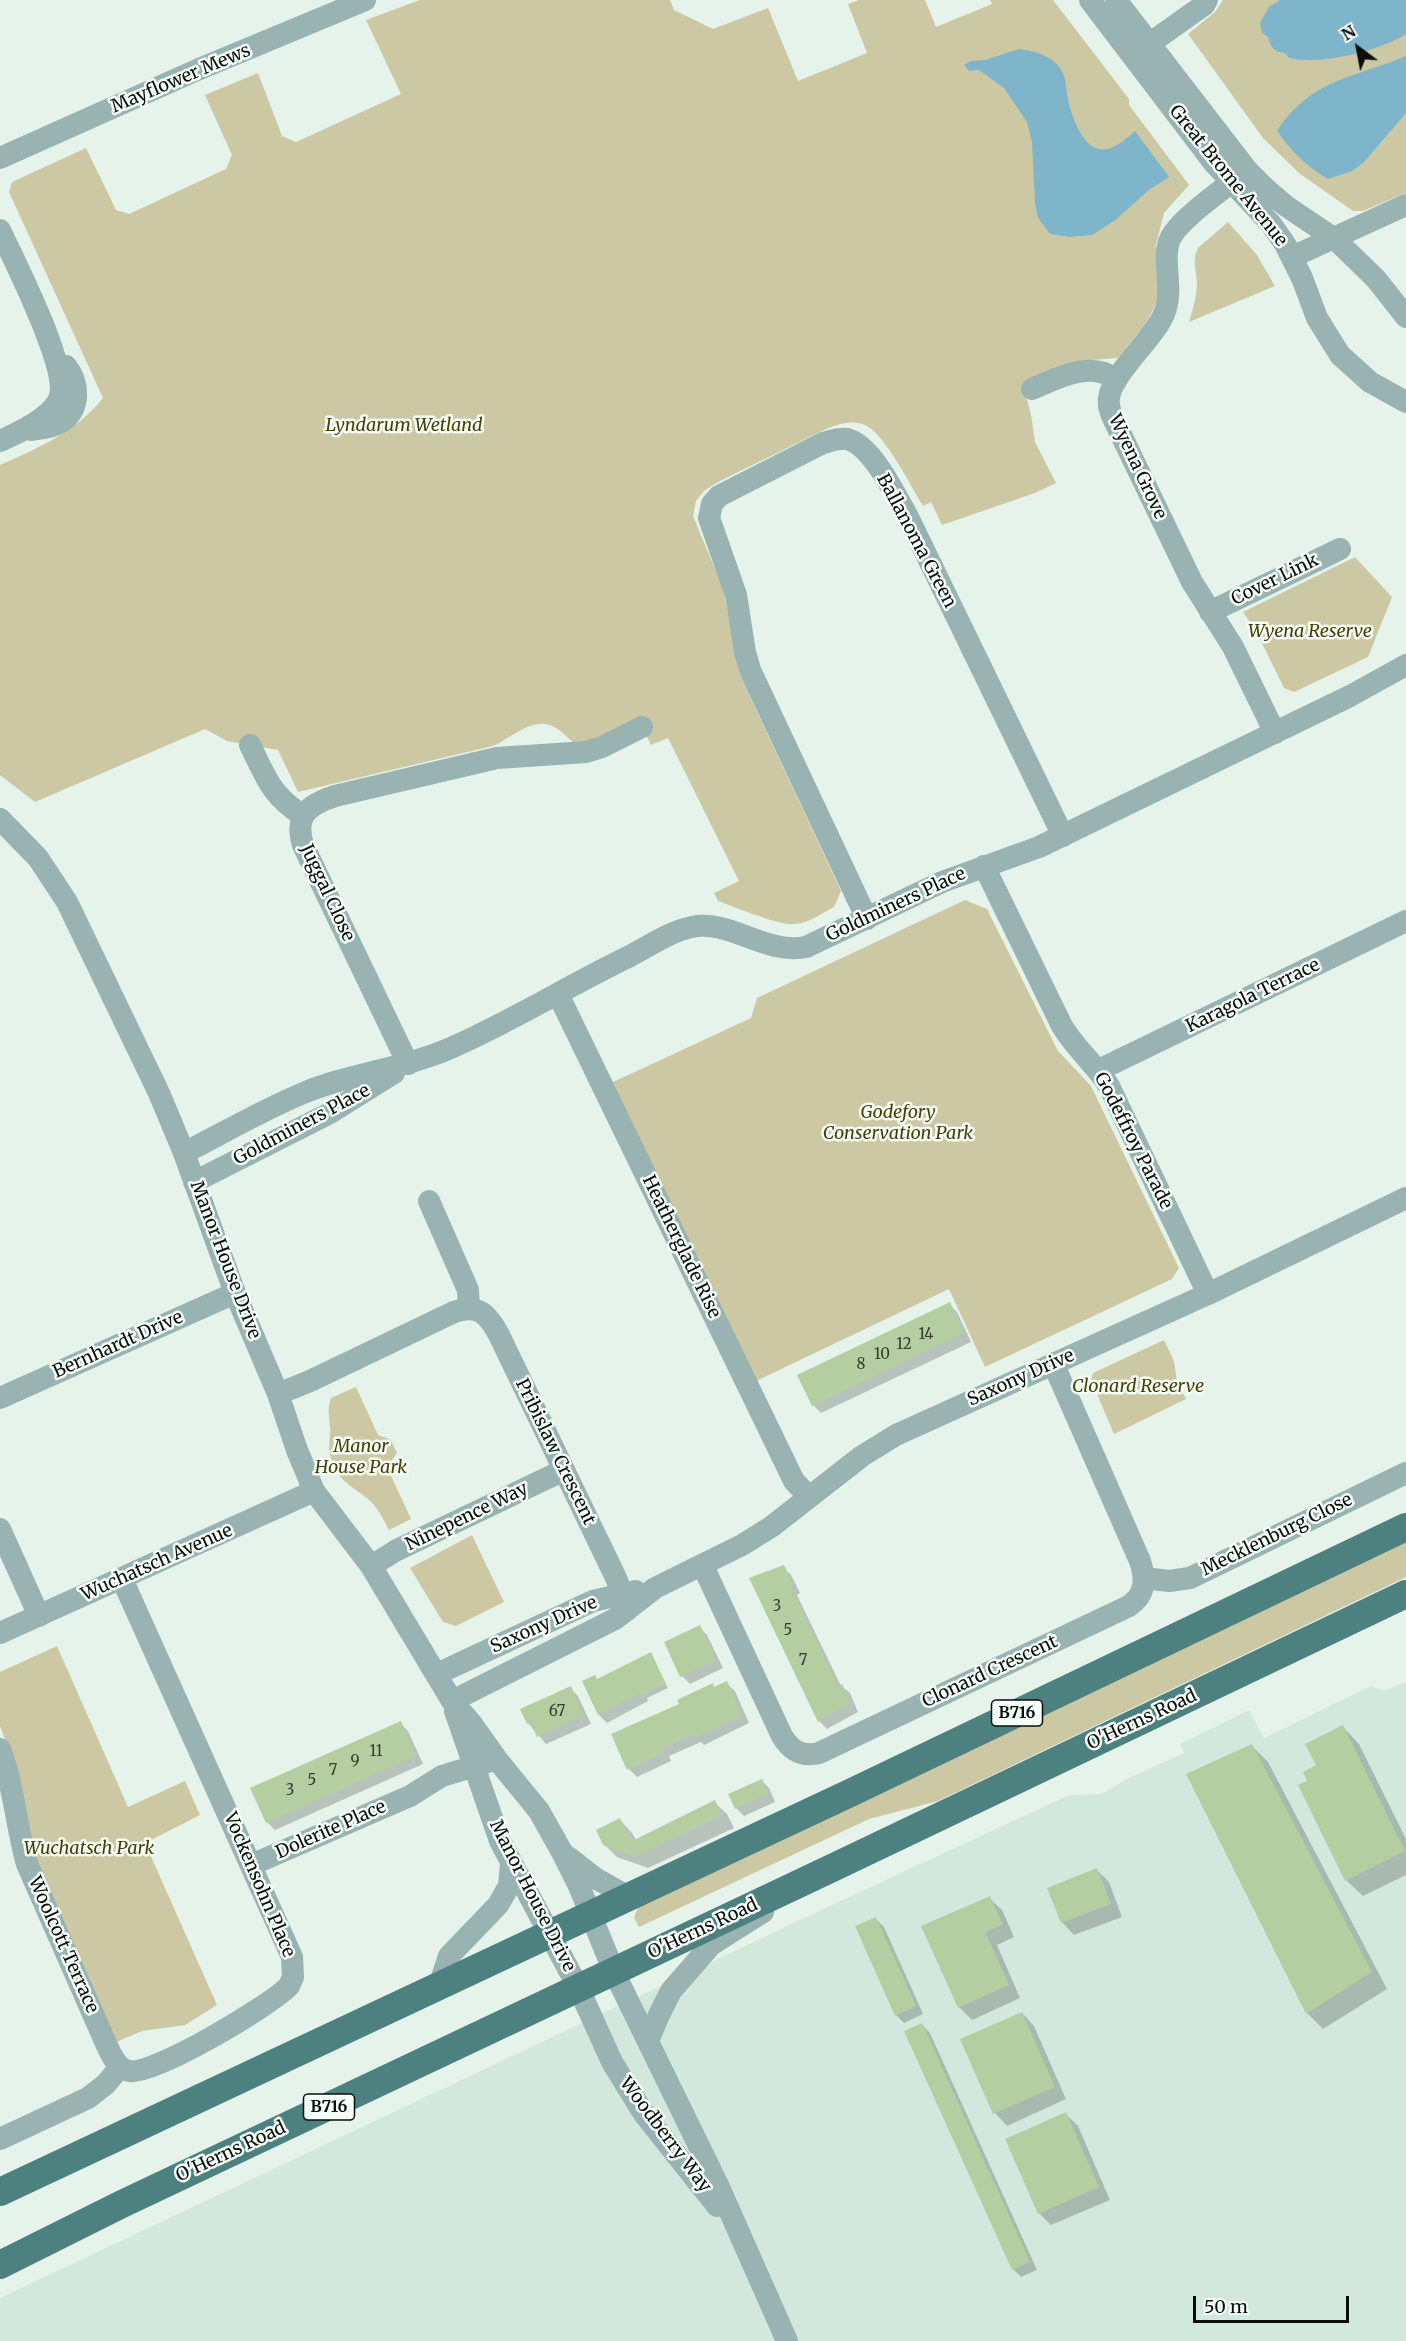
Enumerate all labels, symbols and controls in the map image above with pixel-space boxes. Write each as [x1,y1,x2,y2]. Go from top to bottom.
north arrow [1328,18,1388,78]
text: N [1338,21,1359,45]
street label: Mayflower Mews [108,40,254,118]
street label: Great Brome Avenue [1164,101,1292,251]
street label: Wyena Grove [1103,411,1171,523]
park label: Lyndarum Wetland [325,415,483,437]
street label: Ballanoma Green [872,470,960,612]
street label: Cover Link [1228,550,1322,610]
park label: Wyena Reserve [1248,621,1372,643]
street label: Juggal Close [295,841,359,945]
street label: Goldminers Place [823,863,969,947]
street label: Karagola Terrace [1183,954,1323,1038]
street label: Godeffroy Parade [1089,1069,1177,1213]
street label: Goldminers Place [230,1080,374,1170]
park label: Godefory Conservation Park [823,1102,973,1144]
street label: Heatherglade Rise [637,1172,725,1322]
street label: Manor House Drive [185,1178,265,1342]
street label: Bernhardt Drive [50,1307,186,1383]
house number: 14 [918,1326,934,1344]
house number: 12 [896,1336,912,1354]
street label: Saxony Drive [964,1345,1078,1411]
house number: 10 [874,1346,890,1364]
house number: 8 [857,1356,865,1374]
street label: Pribislaw Crescent [510,1376,600,1528]
park label: Clonard Reserve [1072,1376,1204,1398]
park label: Manor House Park [315,1436,407,1478]
street label: Ninepence Way [402,1478,532,1556]
street label: Mecklenburg Close [1198,1489,1356,1581]
street label: Wuchatsch Avenue [78,1520,236,1606]
street label: Saxony Drive [487,1592,601,1658]
house number: 3 [773,1598,781,1616]
house number: 5 [784,1622,792,1640]
street label: Clonard Crescent [919,1631,1061,1713]
house number: 7 [799,1652,807,1670]
street label: O'Herns Road [1084,1685,1200,1755]
road number: B716 [992,1700,1042,1726]
house number: 67 [549,1703,565,1721]
house number: 11 [369,1743,383,1761]
house number: 9 [350,1753,360,1771]
house number: 7 [329,1762,337,1780]
house number: 5 [308,1772,316,1790]
house number: 3 [286,1782,294,1800]
street label: Dolerite Place [273,1796,389,1864]
street label: Vockensohn Place [219,1809,299,1961]
street label: Manor House Drive [484,1817,580,1975]
park label: Wuchatsch Park [24,1838,154,1860]
street label: Woolcott Terrace [23,1873,103,2017]
street label: O'Herns Road [645,1894,761,1964]
street label: Woodberry Way [615,2073,715,2197]
road number: B716 [304,2094,354,2120]
street label: O'Herns Road [173,2117,289,2187]
scale bar [1196,2284,1352,2322]
text: 50 m [1204,2295,1248,2318]

